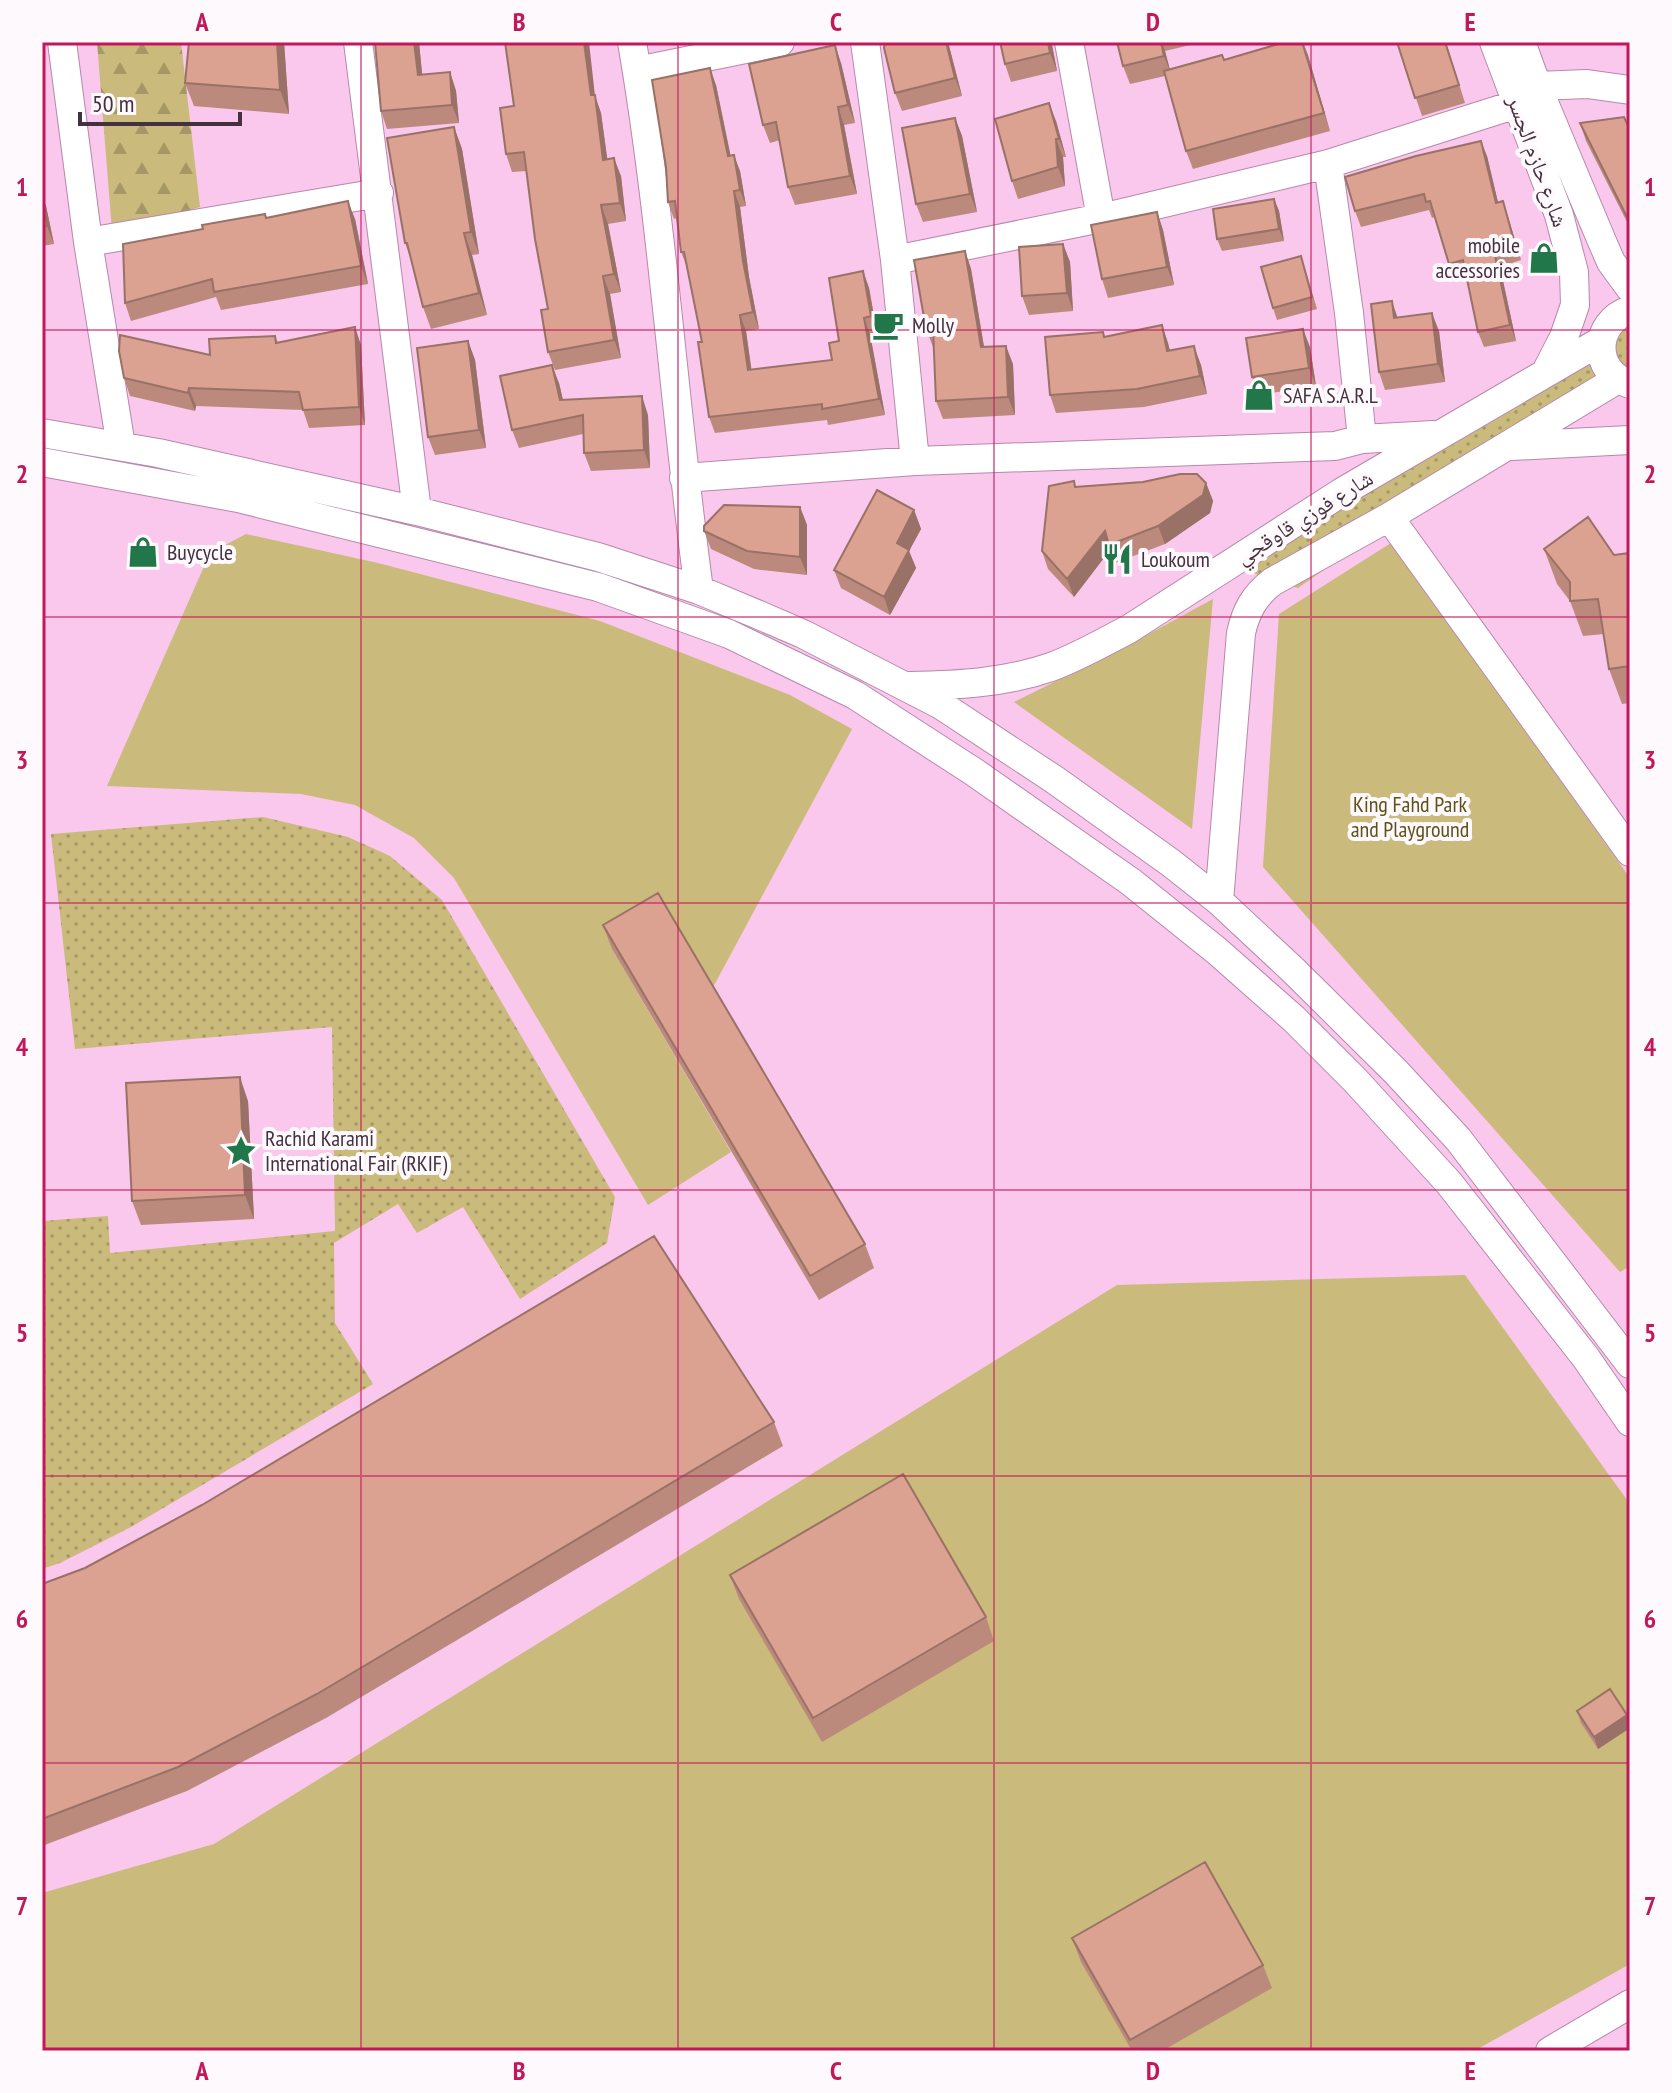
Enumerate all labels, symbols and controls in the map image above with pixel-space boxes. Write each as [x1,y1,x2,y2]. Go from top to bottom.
text: A [194,5,209,38]
text: B [513,5,526,38]
text: C [830,5,842,38]
text: D [1146,5,1160,38]
text: E [1464,5,1476,38]
scale bar [80,76,240,126]
text: 50 m [92,88,134,119]
street label: شارع حازم الجسر [1500,90,1575,231]
text: 1 [16,170,28,203]
text: 1 [1644,170,1656,203]
place label: mobile accessories [1435,231,1520,284]
shop icon: mobile accessories [1527,241,1561,275]
cafe icon: Molly [871,308,905,342]
place label: Molly [912,311,955,339]
shop icon: SAFA S.A.R.L [1242,378,1276,412]
place label: SAFA S.A.R.L [1283,381,1378,409]
text: 2 [16,457,28,490]
text: 2 [1644,457,1656,490]
street label: شارع فوزي قاوقجي [1230,464,1380,573]
shop icon: Buycycle [126,535,160,569]
place label: Buycycle [167,538,233,566]
restaurant icon: Loukoum [1100,542,1134,576]
place label: Loukoum [1141,545,1210,573]
text: 3 [16,743,28,776]
text: 3 [1644,743,1656,776]
park label: King Fahd Park and Playground [1351,790,1469,843]
text: 4 [16,1030,29,1063]
text: 4 [1644,1030,1657,1063]
place label: Rachid Karami International Fair (RKIF) [265,1124,448,1177]
place icon: Rachid Karami International Fair (RKIF) [224,1134,258,1168]
text: 5 [16,1316,28,1349]
text: 5 [1644,1316,1656,1349]
text: 6 [16,1602,28,1635]
text: 6 [1644,1602,1656,1635]
text: 7 [16,1889,28,1922]
text: 7 [1644,1889,1656,1922]
text: A [194,2054,209,2087]
text: B [513,2054,526,2087]
text: C [830,2054,842,2087]
text: D [1146,2054,1160,2087]
text: E [1464,2054,1476,2087]

